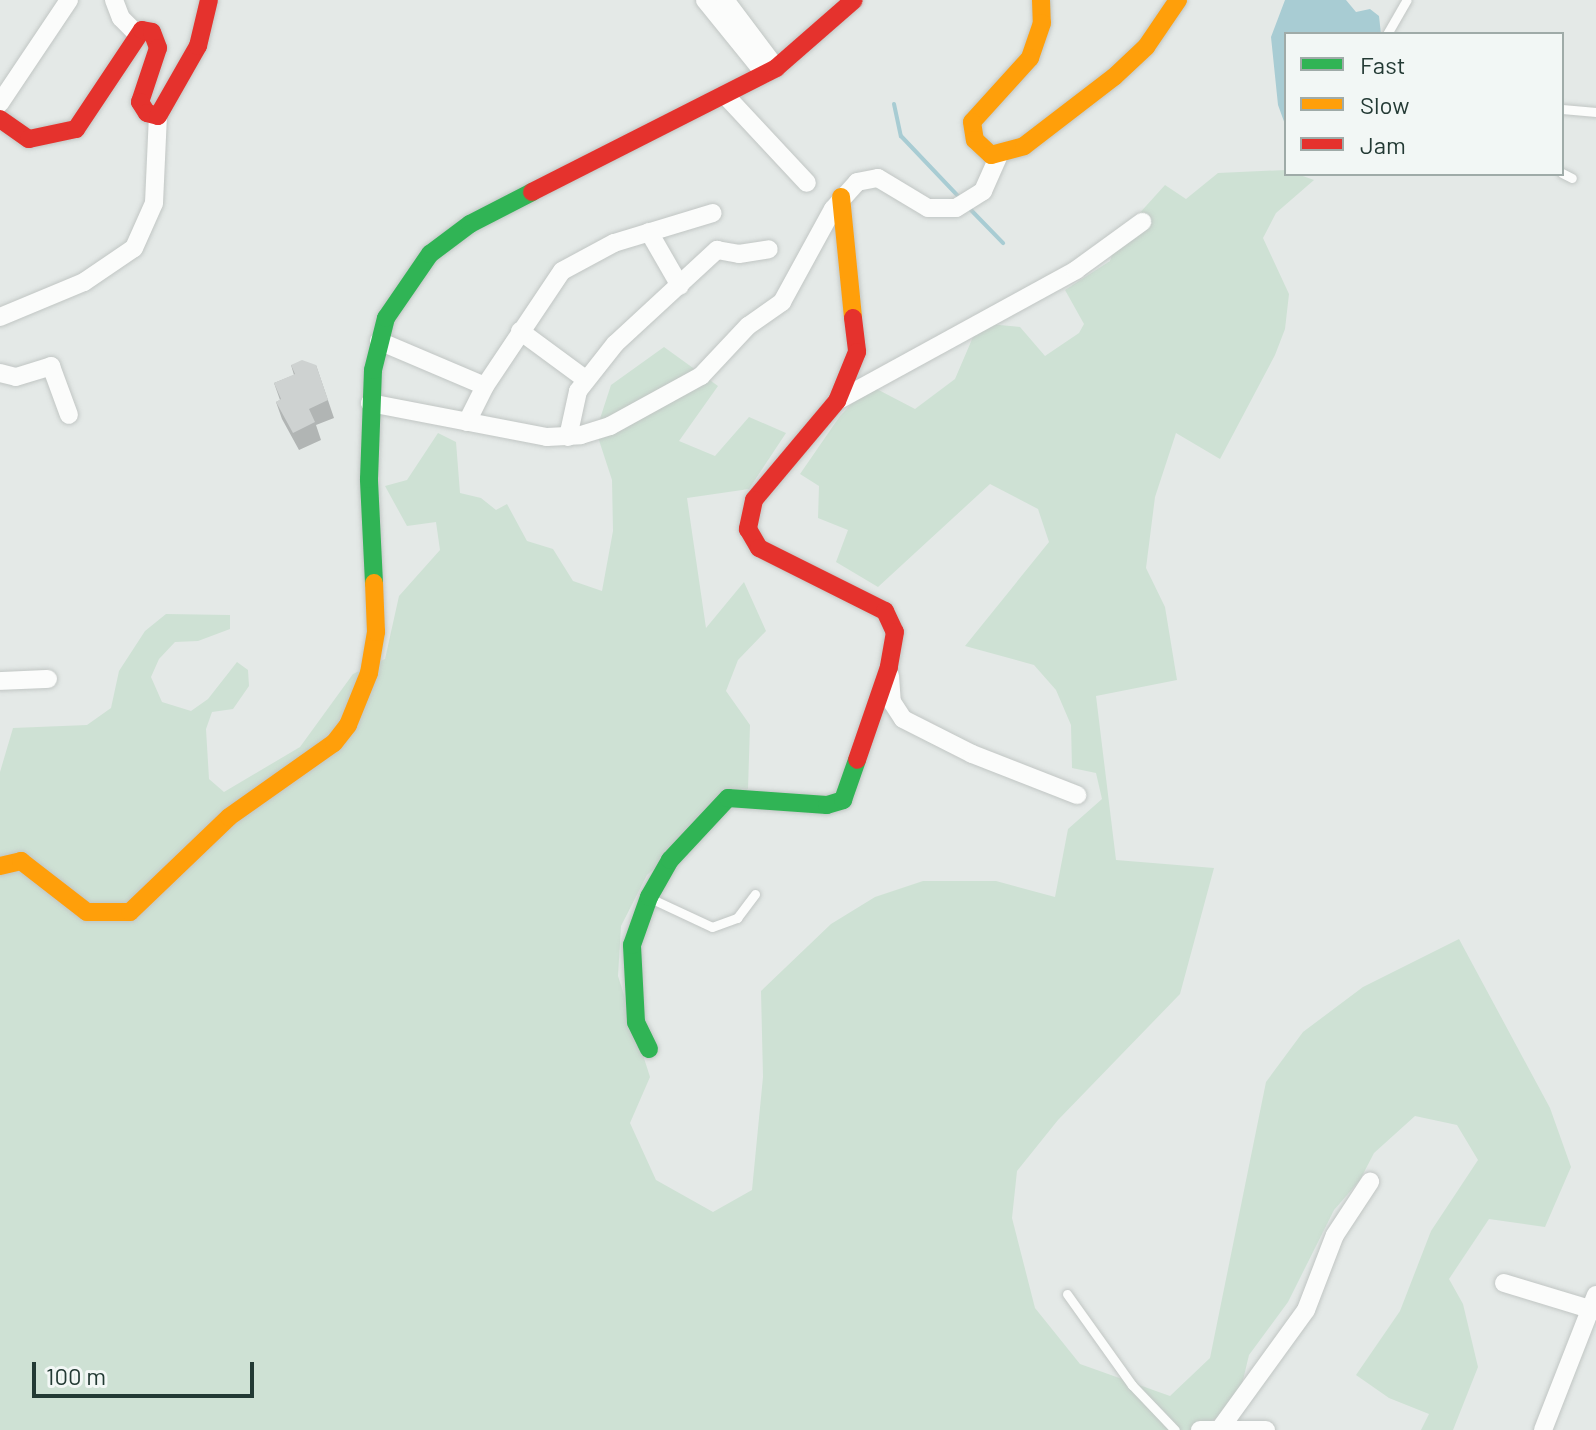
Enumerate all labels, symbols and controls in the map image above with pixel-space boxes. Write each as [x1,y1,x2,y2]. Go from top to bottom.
legend [1284,32,1564,176]
text: Fast [1360,50,1405,79]
text: Slow [1360,90,1409,119]
text: Jam [1360,130,1406,159]
scale bar [36,1346,258,1396]
text: 100 m [46,1361,106,1390]

